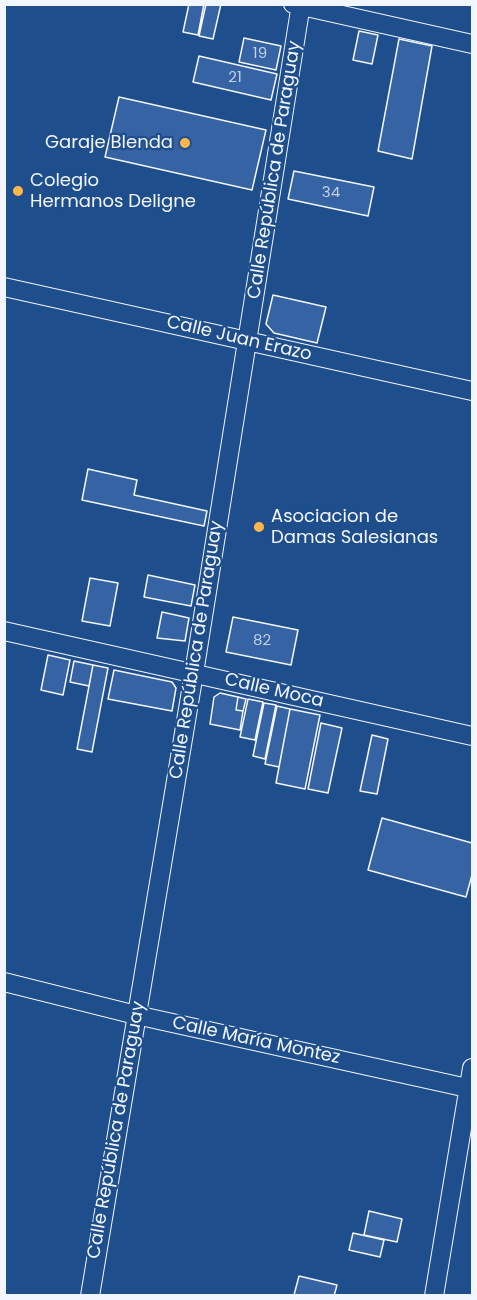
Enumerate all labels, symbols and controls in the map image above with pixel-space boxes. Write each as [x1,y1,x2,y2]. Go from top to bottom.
street label: Calle República de Paraguay [244,39,306,301]
house number: 19 [253,45,267,63]
house number: 21 [228,69,242,87]
place label: Garaje Blenda [45,132,173,154]
marker: Garaje Blenda [178,136,192,150]
place label: Colegio Hermanos Deligne [30,170,196,213]
marker: Colegio Hermanos Deligne [11,184,25,198]
house number: 34 [322,184,340,202]
street label: Calle Juan Erazo [164,312,314,366]
place label: Asociacion de Damas Salesianas [271,506,438,548]
street label: Calle República de Paraguay [166,519,228,781]
marker: Asociacion de Damas Salesianas [252,520,266,534]
house number: 82 [253,632,271,650]
street label: Calle Moca [222,669,326,713]
street label: Calle República de Paraguay [84,1000,150,1260]
street label: Calle María Montez [170,1013,342,1069]

